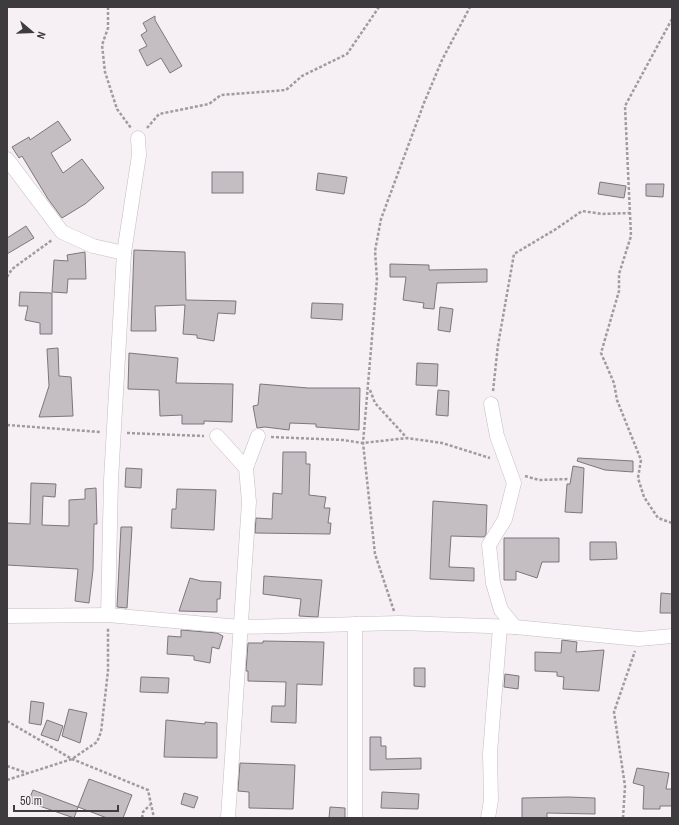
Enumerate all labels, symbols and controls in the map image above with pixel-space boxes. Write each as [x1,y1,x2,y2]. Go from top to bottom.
north arrow [12,12,52,52]
text: N [34,30,49,41]
scale bar [14,787,118,813]
text: 50 m [20,793,42,809]

